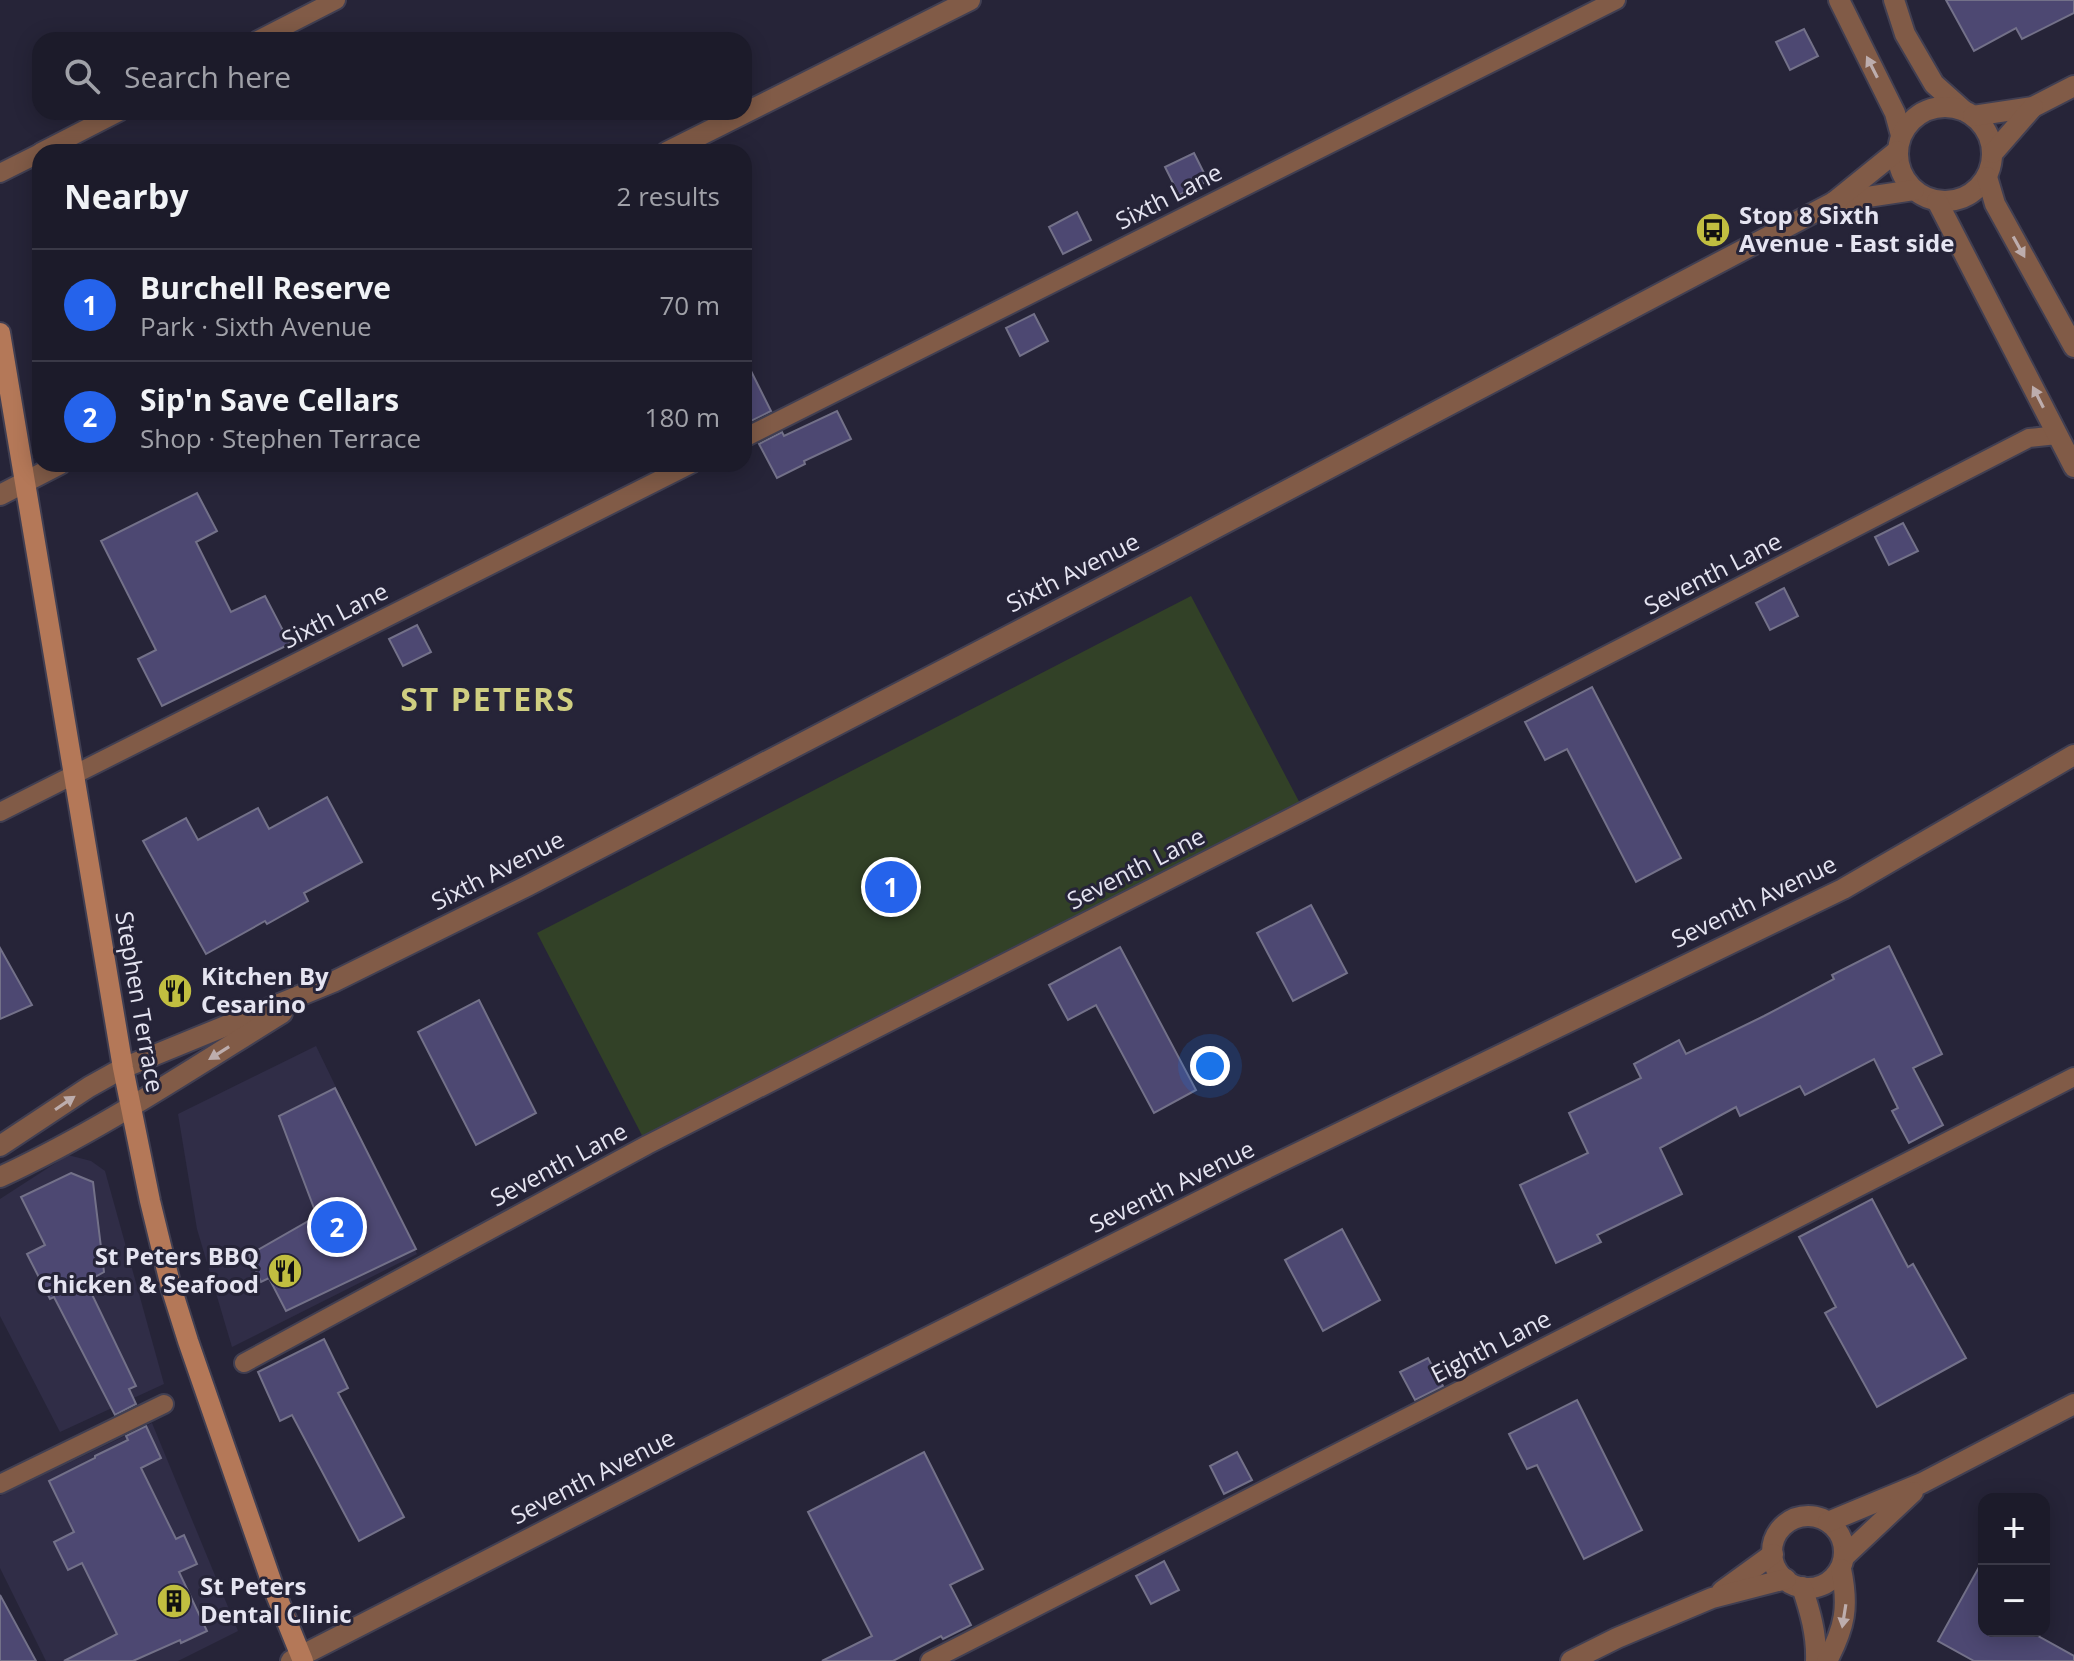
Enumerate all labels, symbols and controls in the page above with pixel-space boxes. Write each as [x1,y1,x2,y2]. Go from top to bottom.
search box [32,32,752,120]
icon: search [60,54,104,98]
one-way arrow [1865,55,1879,78]
text: Search here [124,56,291,97]
street label: Sixth Lane [1109,155,1227,237]
text: Nearby [64,173,189,219]
text: 2 results [617,178,720,214]
place label: Stop 8 Sixth Avenue - East side [1739,198,1954,259]
bus stop icon: Stop 8 Sixth Avenue - East side [1694,211,1732,249]
one-way arrow [2012,236,2026,259]
text: Burchell Reserve [140,267,391,308]
text: 1 [83,287,97,323]
text: 70 m [659,287,720,323]
text: Park · Sixth Avenue [140,308,372,344]
text: Sip'n Save Cellars [140,379,399,420]
one-way arrow [2032,386,2045,409]
text: 2 [83,399,97,435]
text: 180 m [645,399,720,435]
text: Shop · Stephen Terrace [140,420,421,456]
street label: Sixth Avenue [1000,524,1144,619]
street label: Seventh Lane [1638,524,1787,622]
street label: Sixth Lane [275,574,393,656]
district label: ST PETERS [400,677,576,720]
street label: Seventh Lane [1061,819,1210,917]
street label: Sixth Avenue [425,822,569,917]
street label: Seventh Avenue [1665,846,1841,955]
pin: 1 [865,857,917,917]
street label: Stephen Terrace [108,908,173,1095]
place label: Kitchen By Cesarino [201,959,329,1020]
restaurant icon: Kitchen By Cesarino [156,972,194,1010]
one-way arrow [208,1045,230,1059]
your location [1190,1046,1230,1086]
one-way arrow [54,1096,76,1110]
street label: Seventh Lane [484,1114,632,1214]
street label: Seventh Avenue [1083,1131,1259,1240]
pin: 2 [311,1197,363,1257]
place label: St Peters BBQ Chicken & Seafood [37,1239,259,1300]
restaurant icon: St Peters BBQ Chicken & Seafood [266,1252,304,1290]
street label: Eighth Lane [1425,1301,1556,1390]
street label: Seventh Avenue [505,1420,680,1531]
map controls [1978,1493,2050,1637]
button: + [1978,1493,2050,1565]
button: − [1978,1565,2050,1637]
place label: St Peters Dental Clinic [200,1569,352,1630]
building icon: St Peters Dental Clinic [155,1582,193,1620]
one-way arrow [1837,1604,1850,1629]

